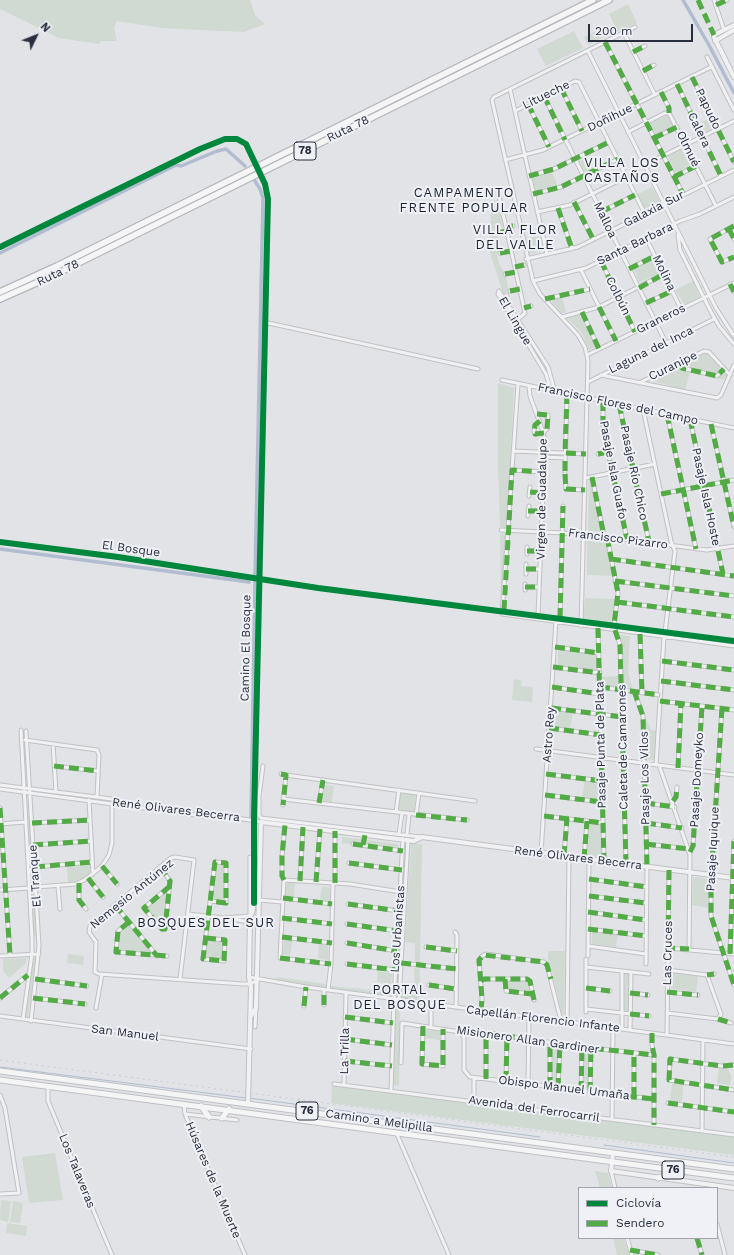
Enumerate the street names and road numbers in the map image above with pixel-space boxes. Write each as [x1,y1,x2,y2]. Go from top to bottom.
street label: Litueche [520,77,572,113]
street label: Papudo [692,86,724,132]
street label: Doñihue [585,101,635,135]
street label: Calera [684,110,714,150]
street label: Ruta 78 [325,113,371,145]
street label: Olmué [673,129,703,169]
road number: 78 [294,142,316,160]
street label: Galaxia Sur [621,188,687,230]
street label: Malloa [590,200,620,240]
street label: Santa Barbara [595,219,675,269]
street label: Molina [649,253,679,293]
street label: Ruta 78 [35,257,81,289]
street label: Colbún [602,274,634,318]
street label: El Lingue [495,294,535,348]
street label: Graneros [634,301,688,337]
street label: Laguna del Inca [606,323,696,377]
street label: Curanipe [646,348,700,384]
street label: Francisco Flores del Campo [536,380,700,428]
street label: Pasaje Isla Guafo [596,419,630,521]
street label: Pasaje Río Chico [617,424,651,522]
street label: Virgen de Guadalupe [534,438,550,560]
street label: Pasaje Isla Hoste [689,447,723,547]
street label: Francisco Pizarro [567,526,669,552]
street label: El Bosque [101,538,161,560]
street label: Camino El Bosque [238,594,254,702]
street label: Pasaje Punta de Plata [593,681,609,809]
street label: Caleta de Camarones [615,684,631,810]
street label: Astro Rey [540,707,558,763]
street label: Pasaje Los Vilos [637,731,653,825]
street label: Pasaje Domeyko [687,732,707,828]
street label: René Olivares Becerra [111,795,241,825]
street label: Pasaje Iquique [704,806,722,892]
street label: René Olivares Becerra [513,843,643,873]
street label: El Tranque [26,844,44,908]
street label: Nemesio Antúnez [87,856,177,932]
street label: Los Urbanistas [388,885,408,973]
street label: Las Cruces [660,920,676,986]
street label: Capellán Florencio Infante [465,1002,621,1036]
street label: San Manuel [90,1022,160,1044]
street label: Misionero Allan Gardiner [456,1023,600,1057]
street label: La Trilla [337,1028,353,1074]
street label: Obispo Manuel Umaña [498,1073,630,1103]
street label: Avenida del Ferrocarril [467,1093,601,1125]
road number: 76 [296,1102,318,1120]
street label: Camino a Melipilla [324,1106,434,1136]
street label: Húsares de la Muerte [182,1119,244,1241]
street label: Los Talaveras [56,1132,98,1210]
road number: 76 [662,1161,684,1179]

